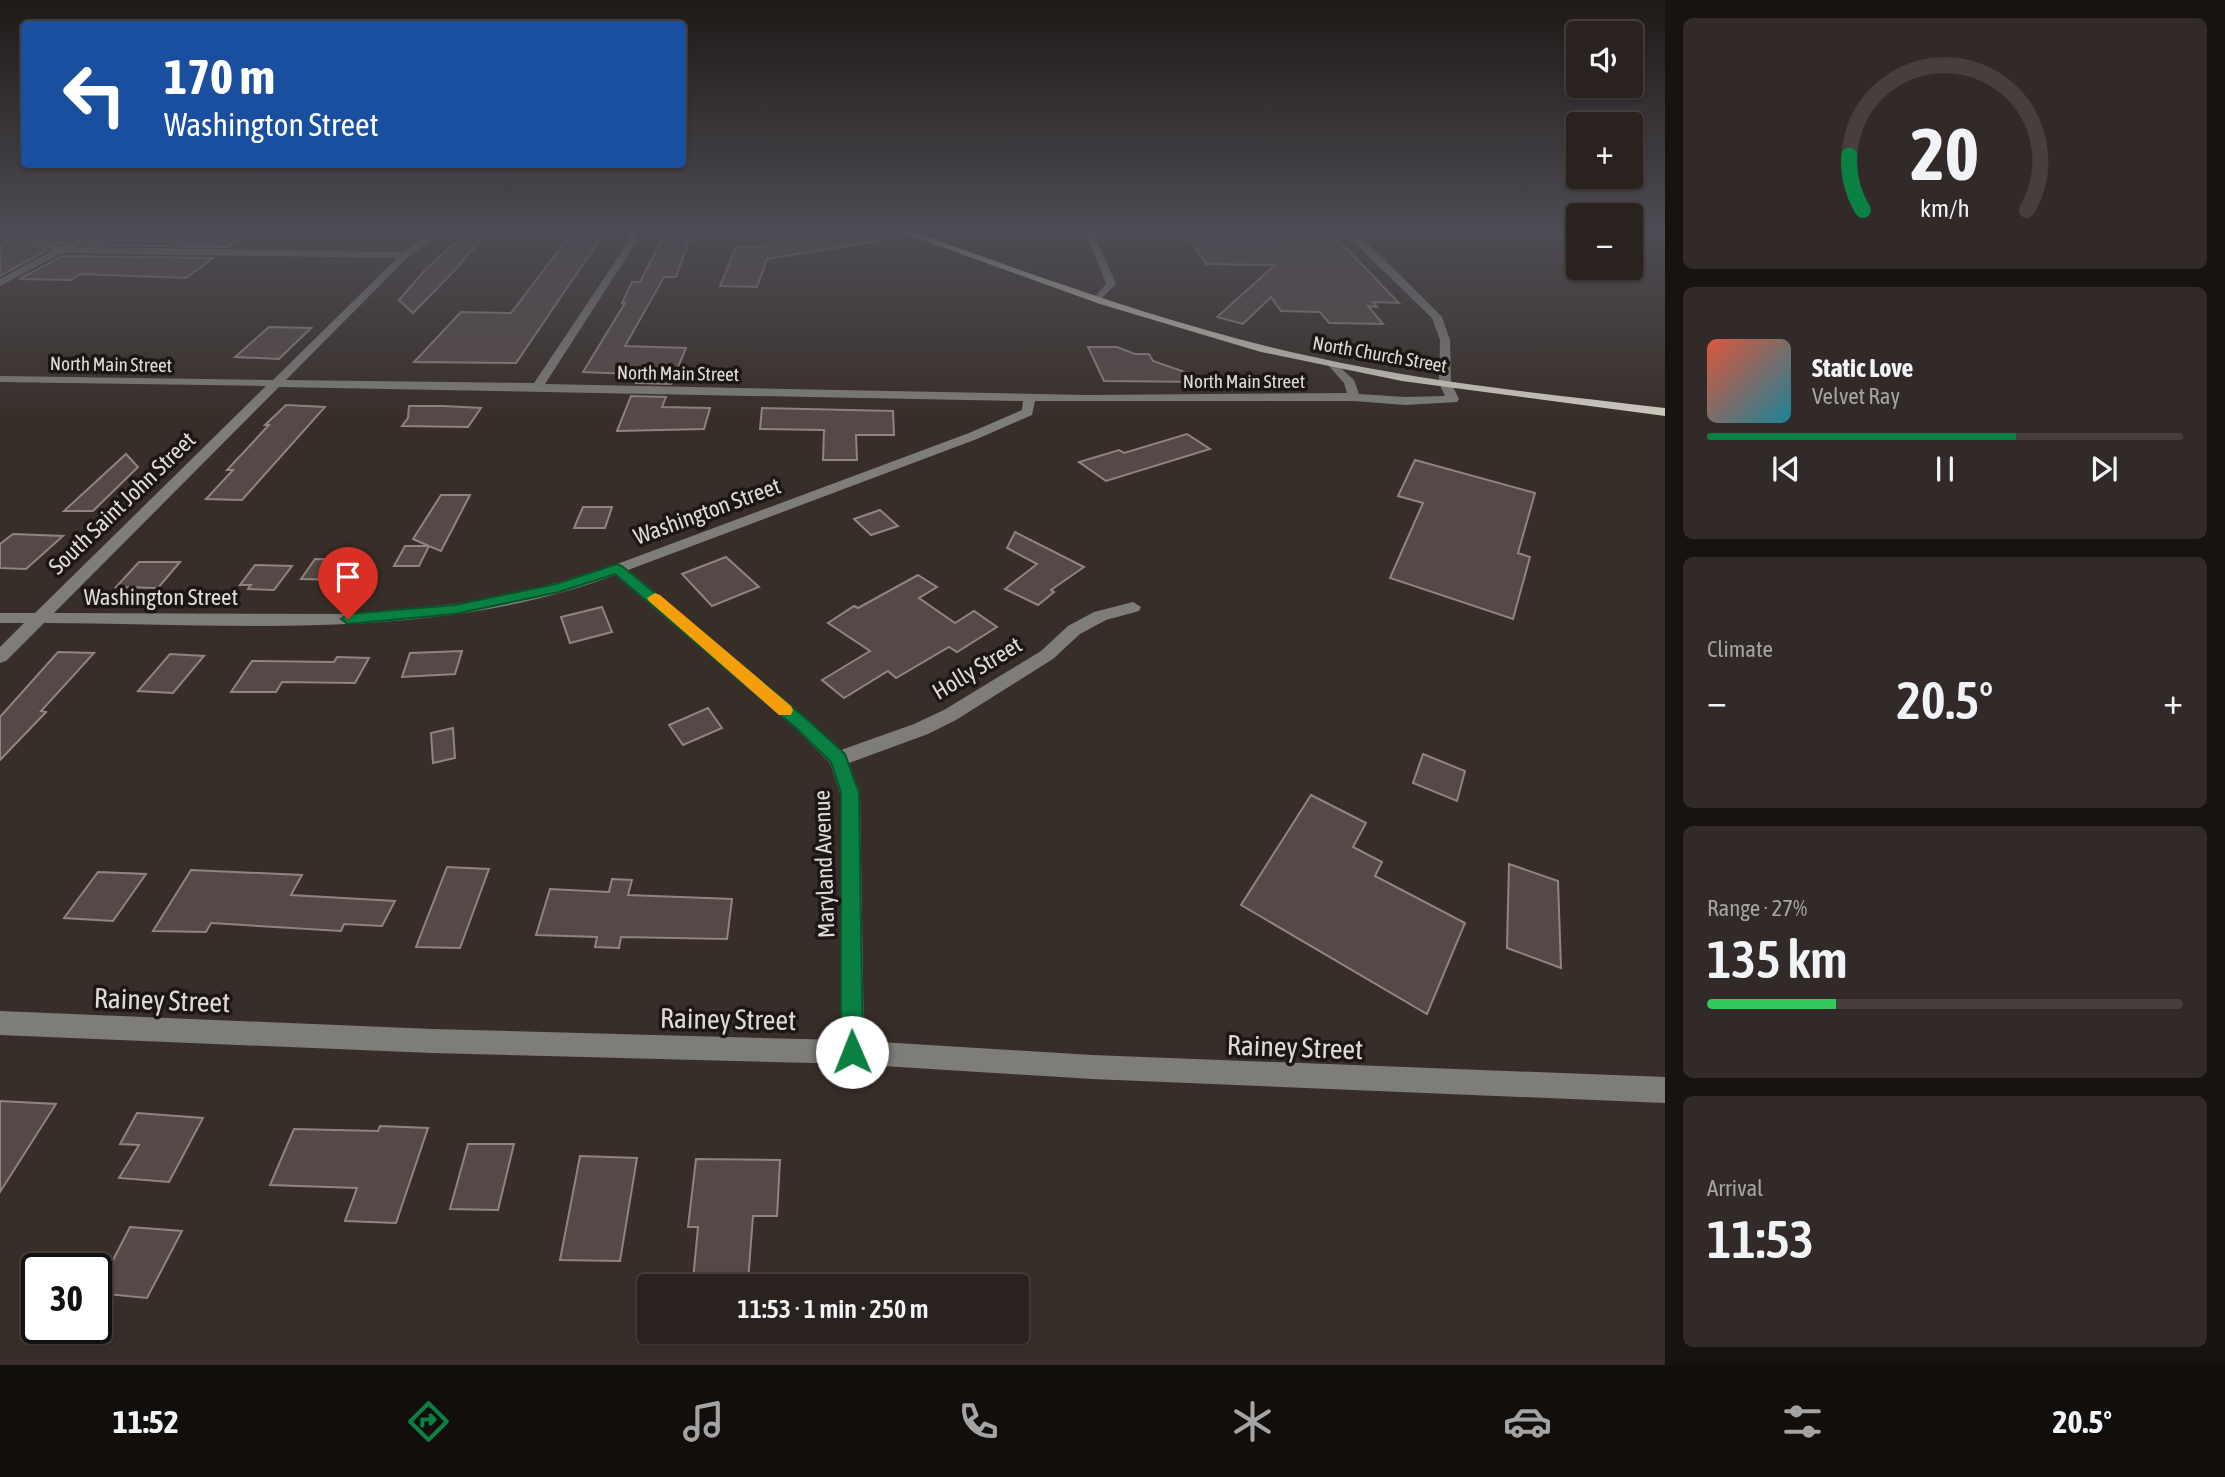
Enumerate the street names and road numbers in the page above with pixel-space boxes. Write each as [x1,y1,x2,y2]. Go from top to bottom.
street label: North Church Street [1311,331,1449,377]
street label: North Main Street [50,352,172,376]
street label: North Main Street [617,361,739,385]
street label: North Main Street [1183,370,1305,392]
street label: South Saint John Street [43,427,201,579]
street label: Washington Street [630,472,784,550]
street label: Washington Street [84,584,238,610]
street label: Holly Street [928,631,1026,705]
street label: Maryland Avenue [808,790,840,938]
street label: Rainey Street [93,982,231,1018]
street label: Rainey Street [660,1002,796,1036]
street label: Rainey Street [1226,1029,1364,1065]

